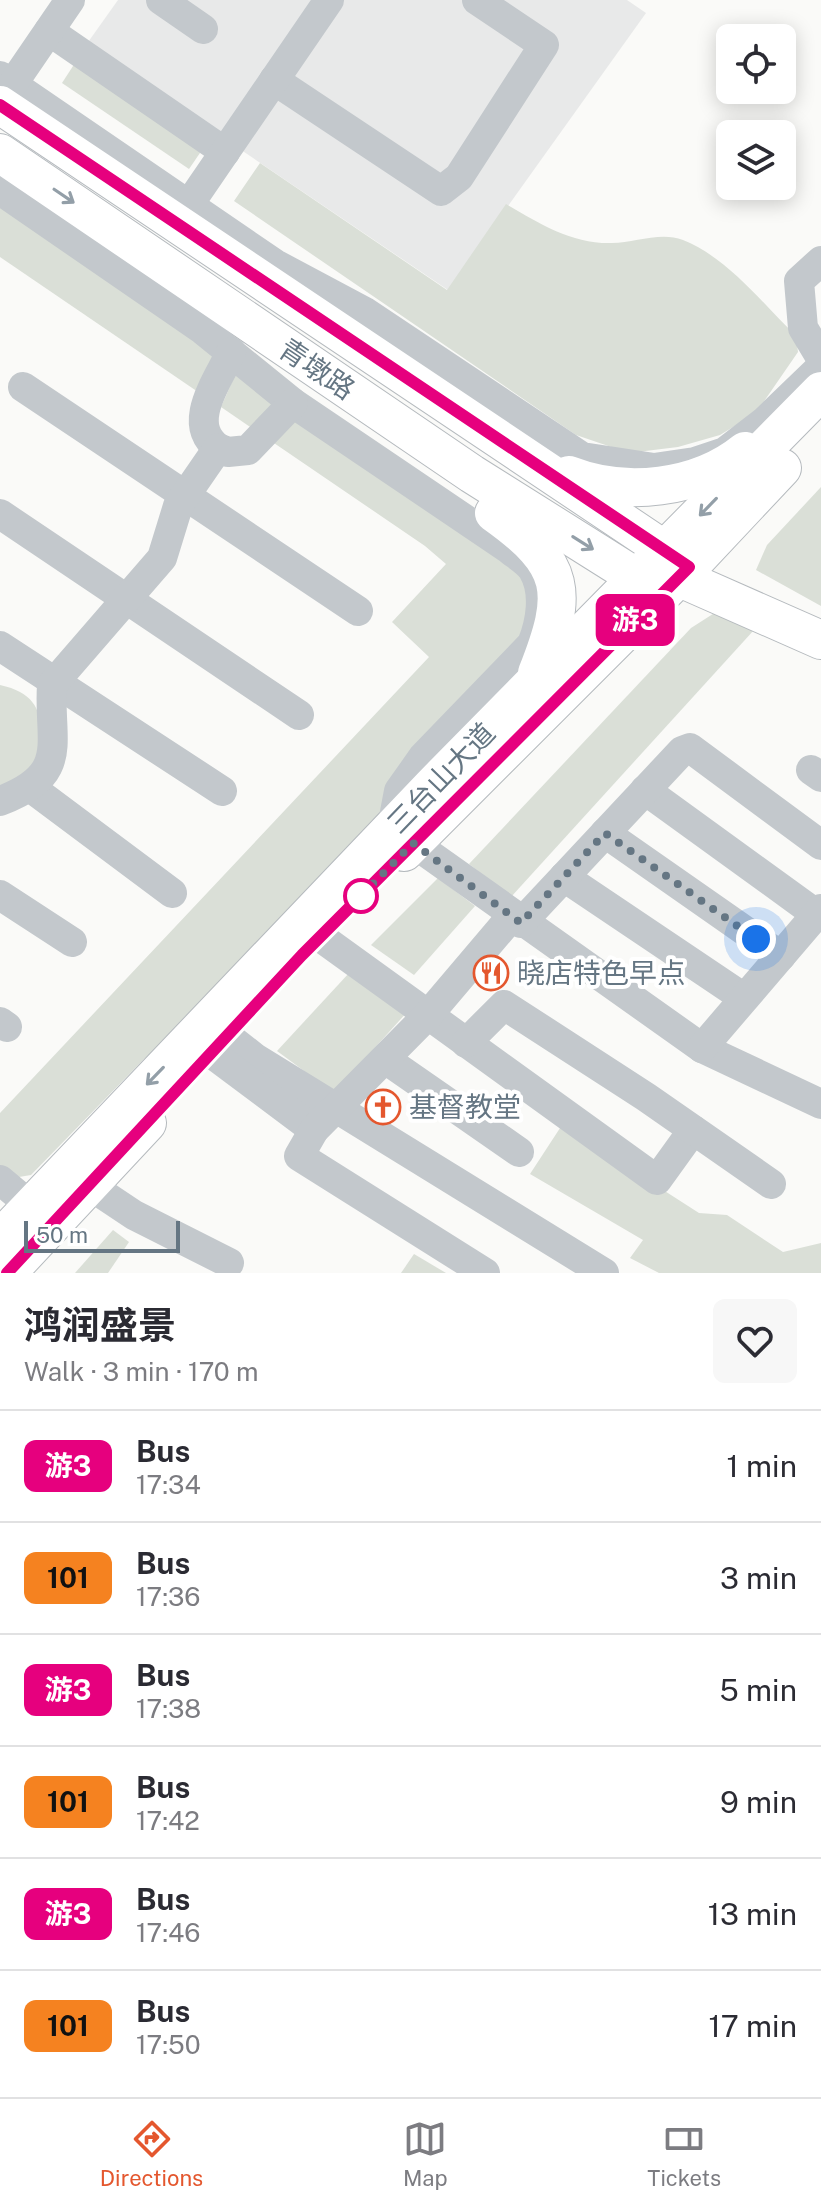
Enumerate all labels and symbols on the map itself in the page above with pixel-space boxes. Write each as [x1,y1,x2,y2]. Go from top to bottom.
one-way arrow [53,188,75,205]
street label: 青墩路 [273,331,361,406]
one-way arrow [699,497,718,516]
one-way arrow [571,536,594,552]
line badge: 游3 [599,594,671,646]
street label: 三台山大道 [380,716,501,839]
unlabelled marker [344,879,378,913]
your location [736,919,776,959]
restaurant icon: 晓店特色早点 [472,954,510,992]
place label: 晓店特色早点 [517,956,685,989]
one-way arrow [146,1066,165,1086]
church icon: 基督教堂 [364,1088,402,1126]
place label: 基督教堂 [409,1090,521,1123]
scale bar [24,1217,180,1253]

